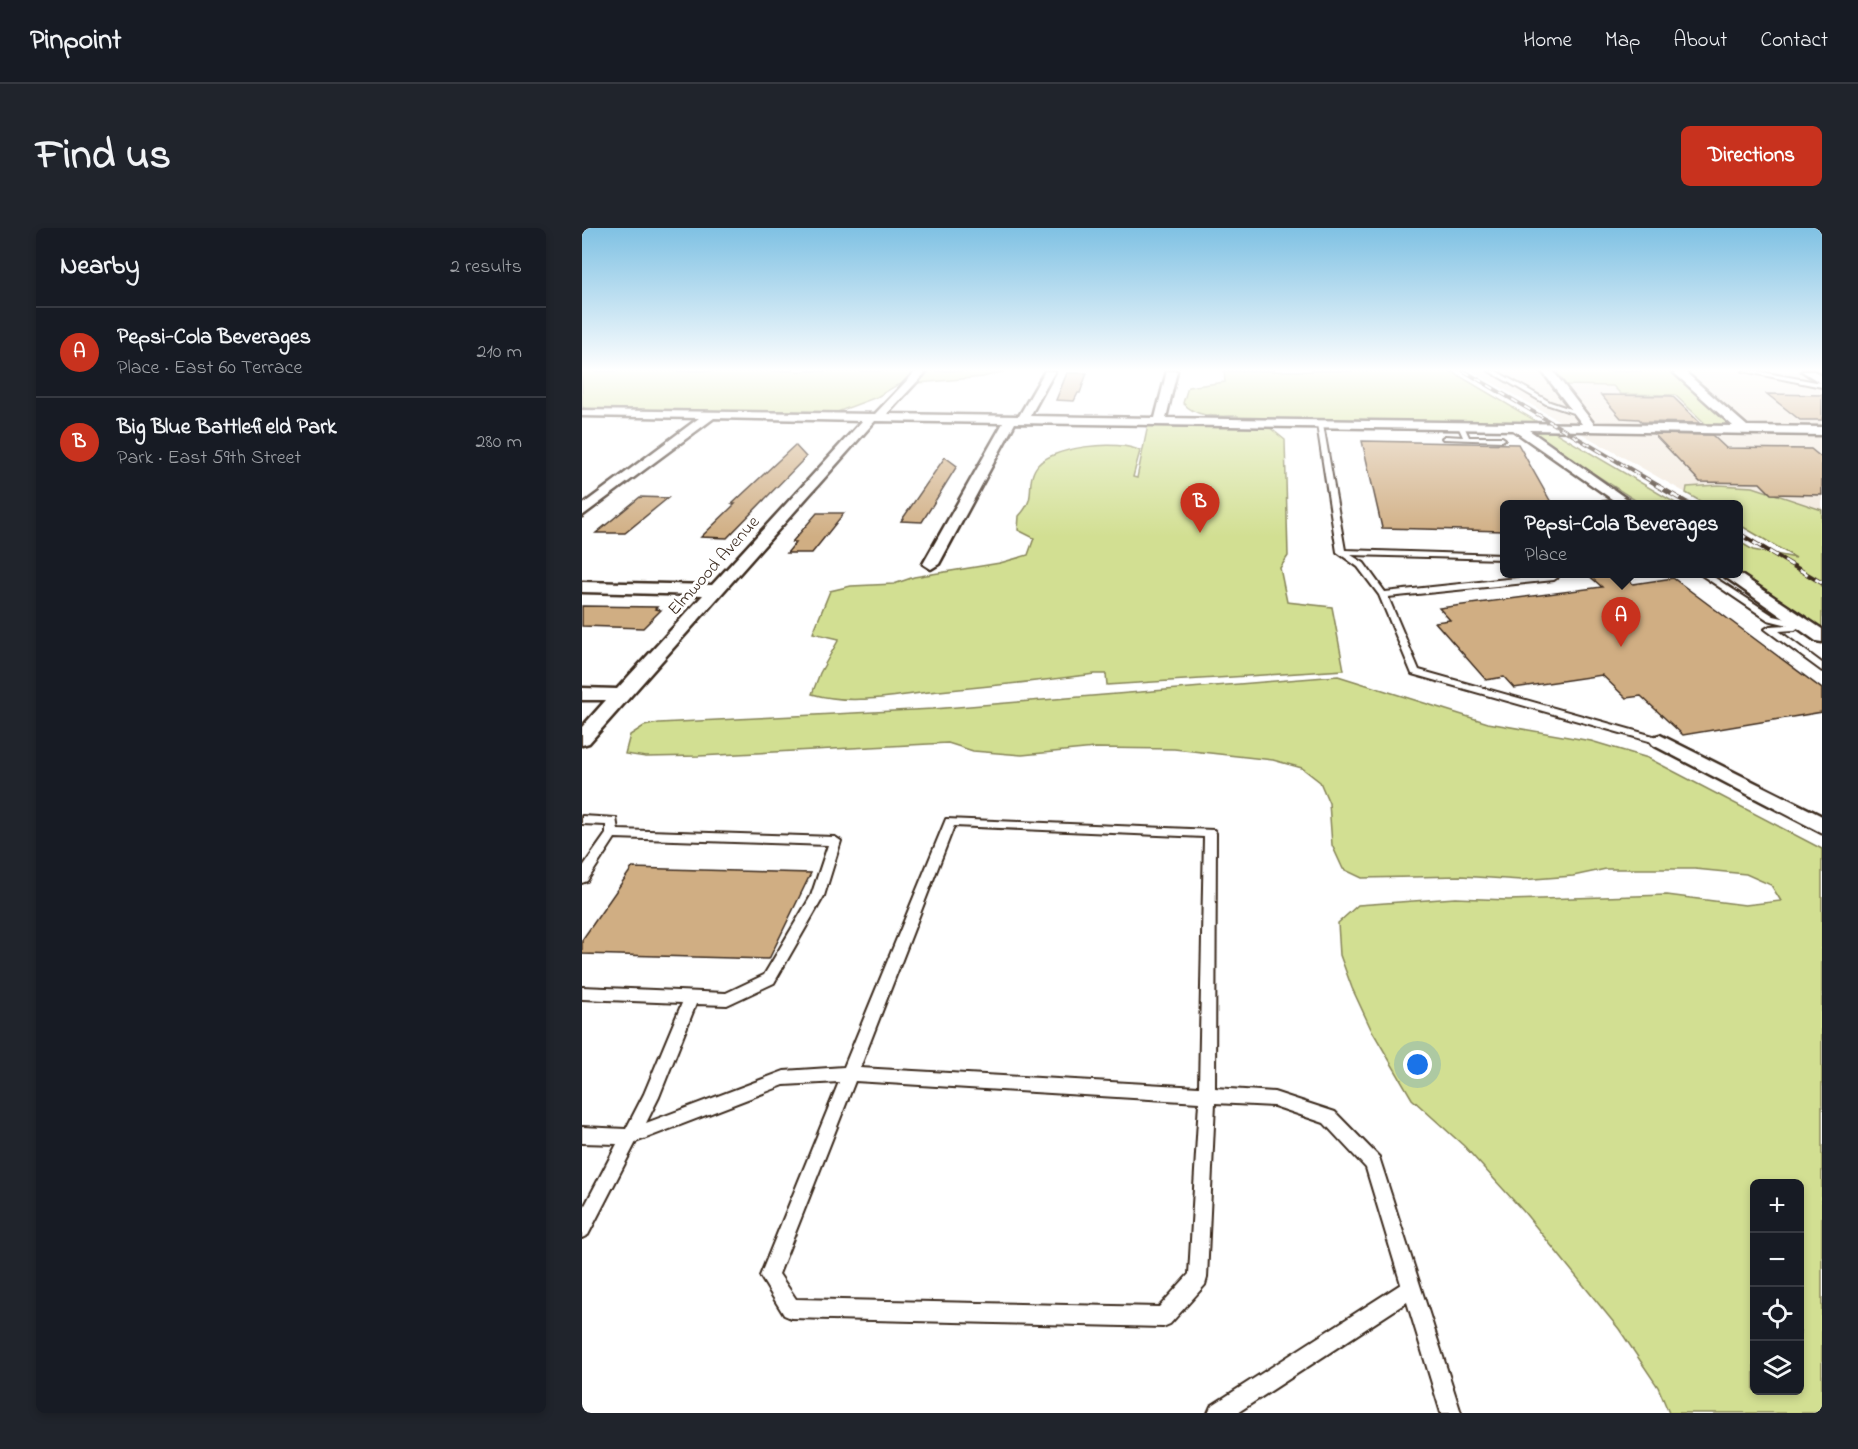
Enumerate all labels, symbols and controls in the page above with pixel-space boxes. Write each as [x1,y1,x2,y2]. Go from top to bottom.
text: Pinpoint [30,21,121,62]
text: Home [1523,26,1572,56]
text: Map [1605,26,1640,56]
text: About [1673,26,1727,56]
text: Contact [1760,26,1828,56]
text: Find us [36,126,171,187]
button: Directions [1681,126,1822,186]
text: Nearby [60,248,139,286]
text: 2 results [450,253,522,282]
text: Pepsi-Cola Beverages [117,322,311,354]
text: A [73,338,86,367]
text: 210 m [477,338,522,367]
text: Place · East 60 Terrace [117,354,302,383]
text: Big Blue Battlefield Park [117,412,337,444]
text: B [73,428,86,457]
text: 280 m [475,428,522,457]
text: Park · East 59th Street [117,444,301,473]
pin: B [1180,484,1220,533]
popup [1500,500,1743,578]
text: Pepsi-Cola Beverages [1525,509,1718,541]
street label: Elmwood Avenue [662,510,767,622]
text: Place [1525,541,1567,570]
pin: A [1602,598,1640,647]
your location [1403,1050,1432,1079]
map controls [1750,1179,1804,1395]
button: + [1750,1179,1804,1233]
button: − [1750,1233,1804,1287]
button: locate [1750,1287,1804,1341]
button: layers [1750,1341,1804,1395]

